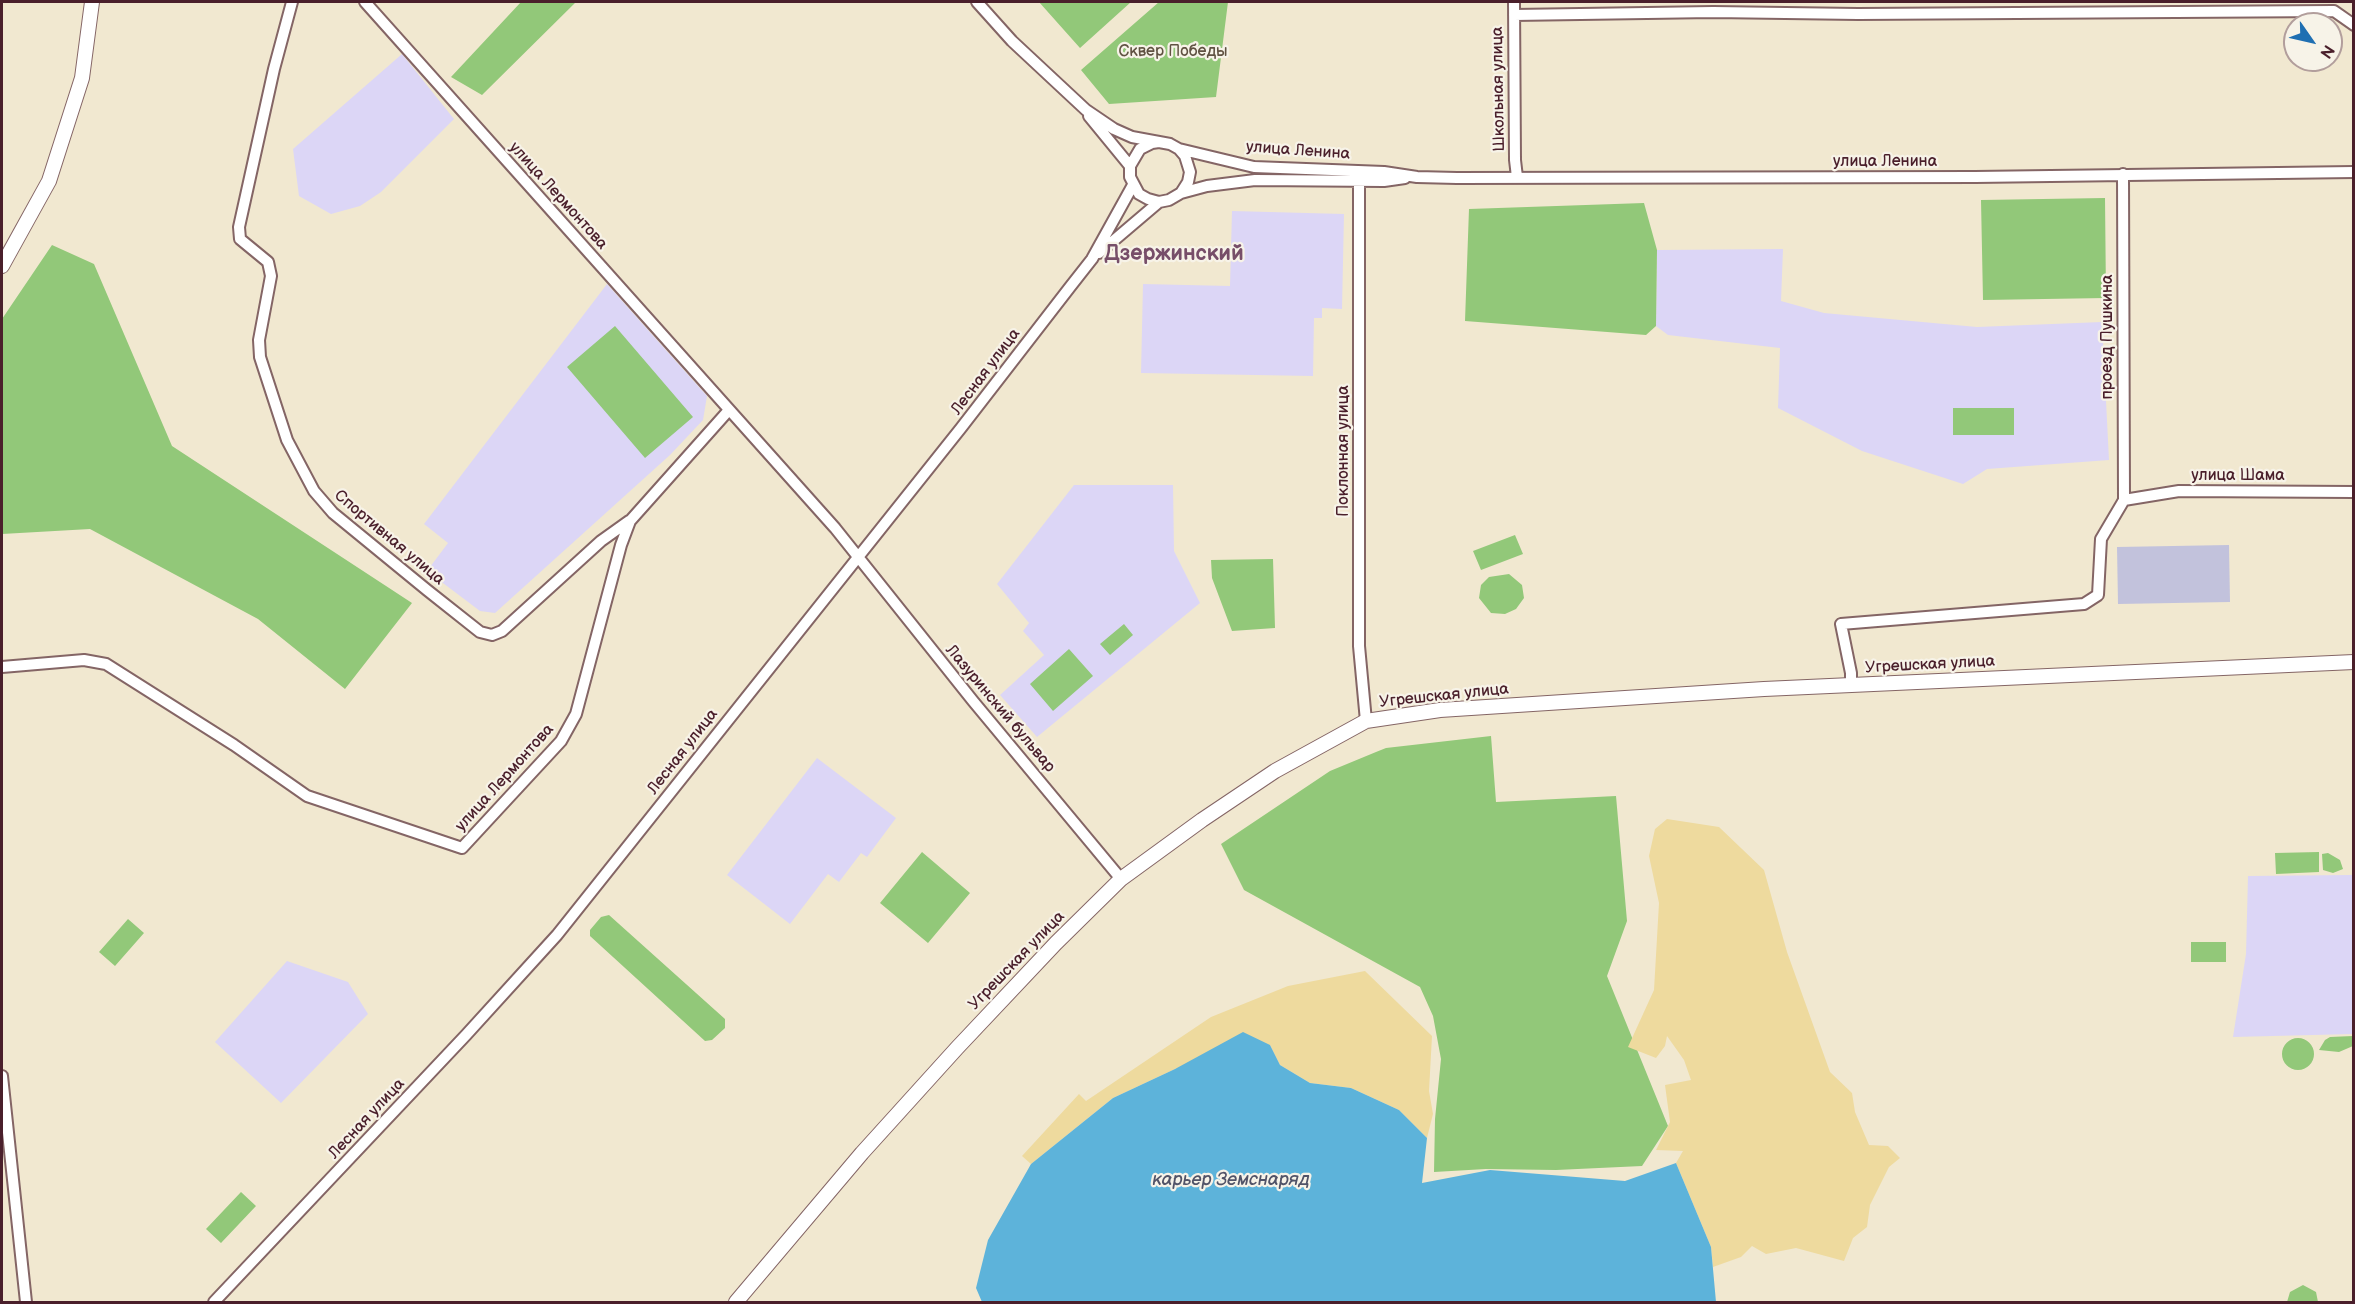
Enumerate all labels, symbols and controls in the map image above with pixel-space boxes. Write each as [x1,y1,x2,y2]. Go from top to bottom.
north arrow [2283,12,2343,72]
street label: Школьная улица [1488,26,1510,152]
text: N [2315,41,2338,62]
park label: Сквер Победы [1118,42,1228,62]
street label: улица Лермонтова [505,138,611,254]
street label: улица Ленина [1245,138,1351,164]
street label: улица Ленина [1833,152,1937,172]
district label: Дзержинский [1104,241,1244,267]
street label: проезд Пушкина [2098,275,2118,399]
street label: Лесная улица [947,325,1025,419]
street label: Поклонная улица [1334,385,1354,517]
street label: улица Шама [2191,466,2285,486]
street label: Спортивная улица [330,486,448,590]
street label: Лазуринский бульвар [941,641,1059,777]
street label: Угрешская улица [1865,652,1995,678]
street label: Угрешская улица [1378,680,1510,712]
street label: Лесная улица [644,706,722,798]
street label: улица Лермонтова [452,720,558,836]
street label: Угрешская улица [965,908,1069,1014]
street label: Лесная улица [325,1075,409,1163]
water label: карьер Земснаряд [1152,1169,1310,1191]

